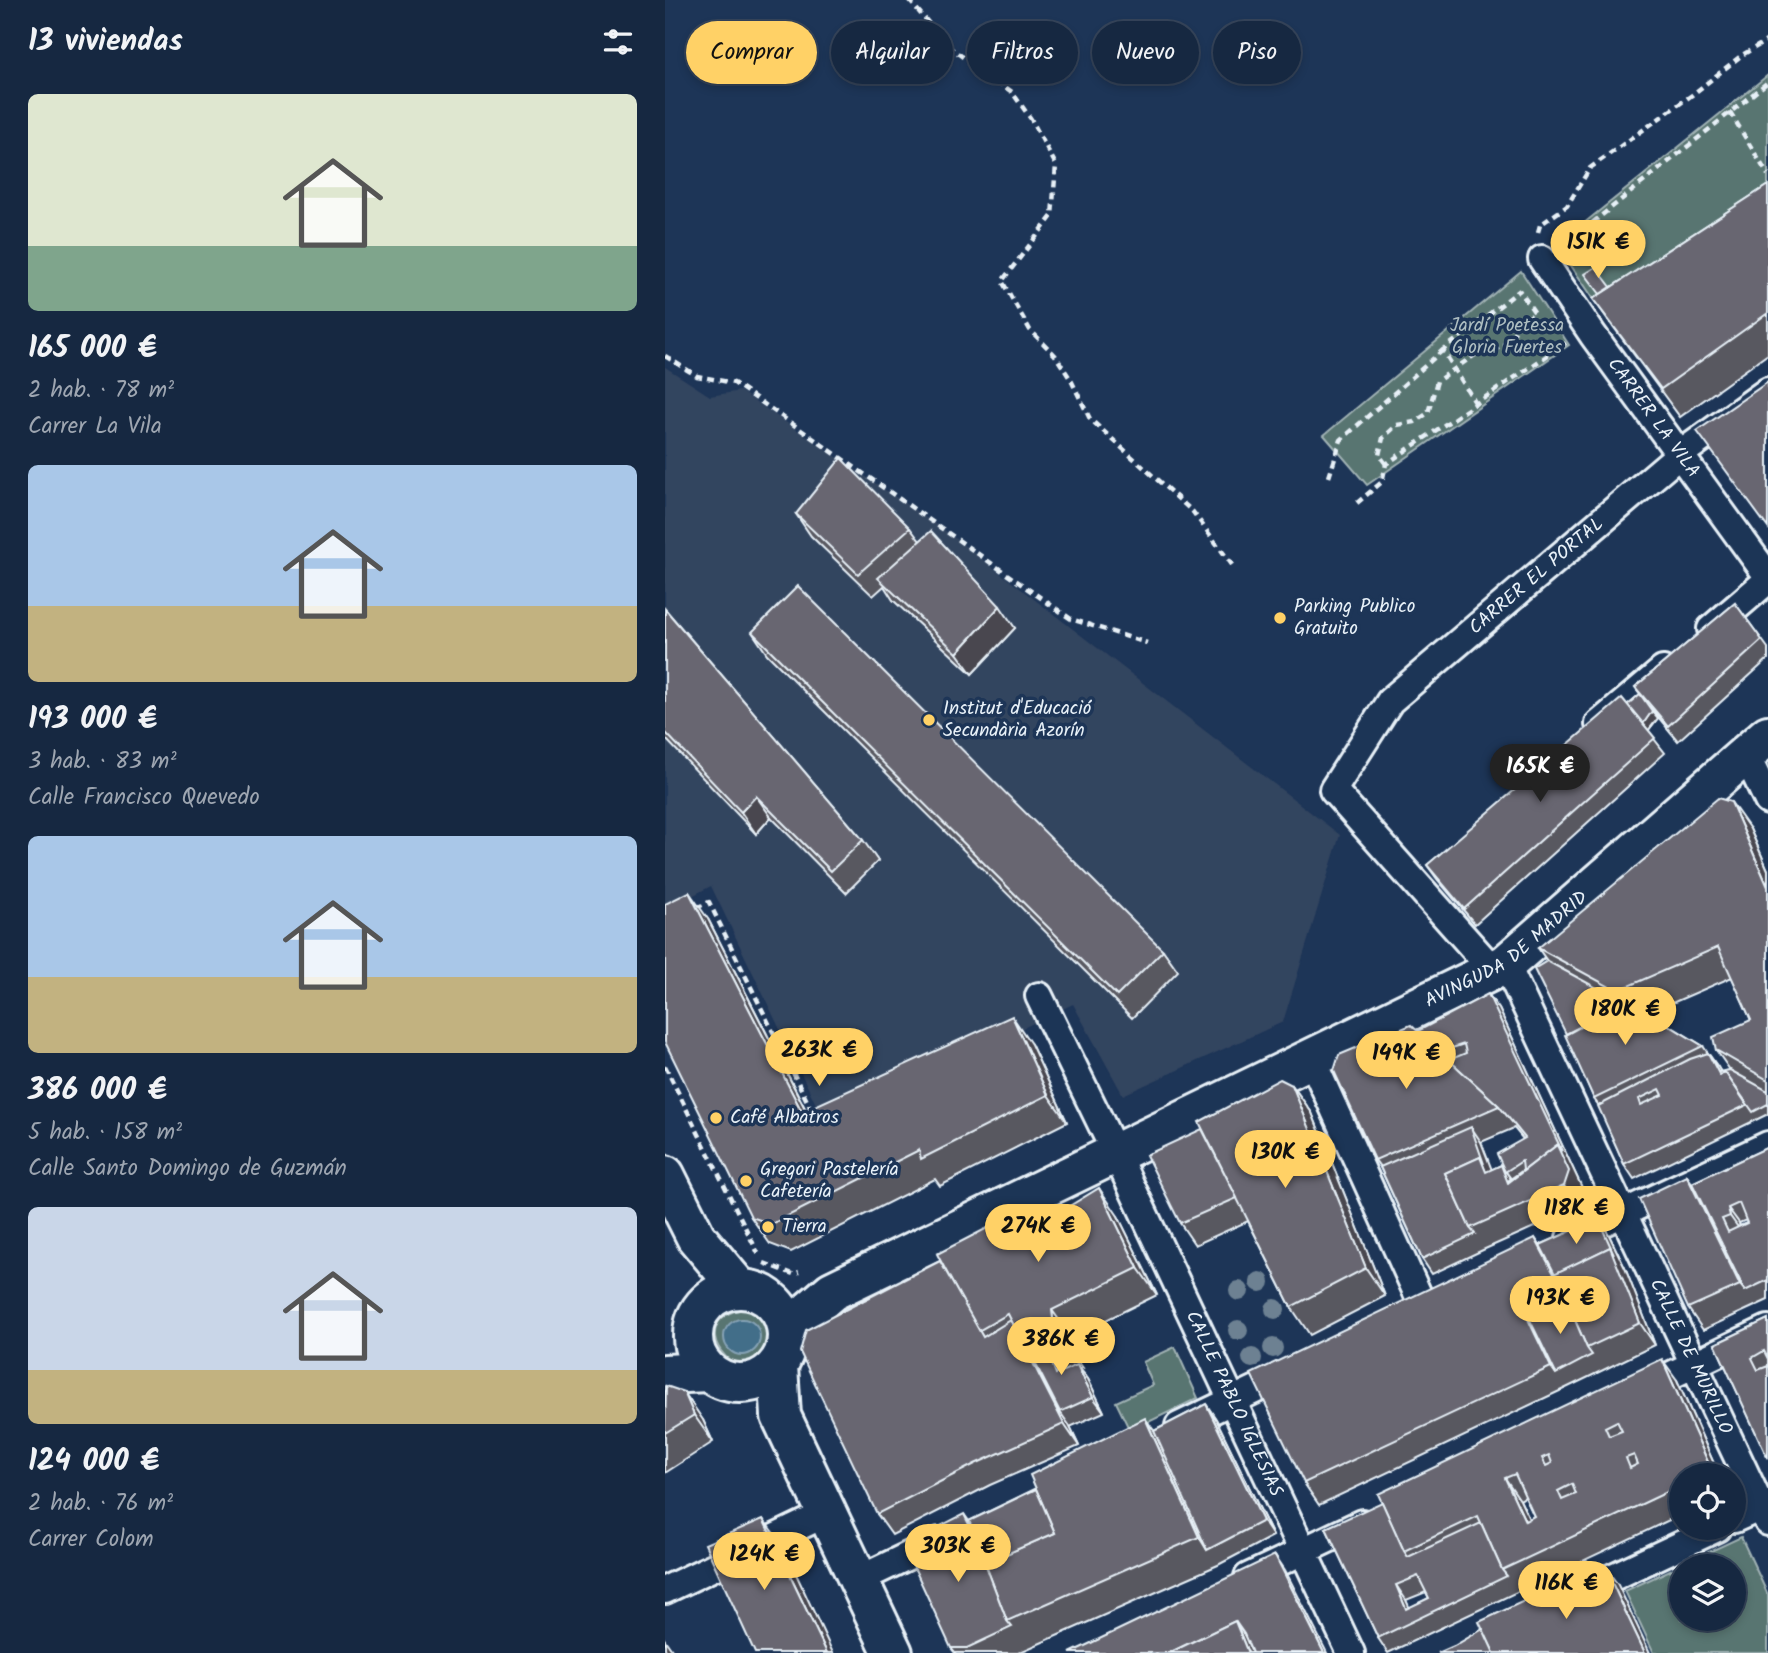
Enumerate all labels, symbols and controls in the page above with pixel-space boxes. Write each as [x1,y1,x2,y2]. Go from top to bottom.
text: 13 viviendas [28,18,183,66]
chip: Comprar [686,21,817,84]
chip: Alquilar [831,21,953,84]
chip: Filtros [967,21,1078,84]
chip: Nuevo [1092,21,1199,84]
chip: Piso [1213,21,1301,84]
icon: filters [599,23,637,61]
icon: home [270,140,396,266]
pin: 151K € [1541,220,1655,280]
text: 151K € [1567,225,1629,261]
park label: Jardí Poetessa Gloria Fuertes [1450,311,1564,363]
text: 165 000 € [28,325,157,373]
street label: CARRER LA VILA [1599,351,1707,484]
text: 2 hab. · 78 m² [28,373,174,409]
text: Carrer La Vila [28,409,162,445]
street label: CARRER EL PORTAL [1462,510,1611,643]
icon: home [270,511,396,637]
place label: Parking Publico Gratuito [1294,592,1415,644]
marker: Parking Publico Gratuito [1272,610,1288,626]
place label: Institut d'Educació Secundària Azorín [943,694,1093,746]
text: 193 000 € [28,696,157,744]
marker: Institut d'Educació Secundària Azorín [921,712,937,728]
text: 3 hab. · 83 m² [28,744,177,780]
pin: 165K € [1483,744,1597,804]
text: 165K € [1506,749,1574,785]
text: Calle Francisco Quevedo [28,780,260,816]
icon: home [270,882,396,1008]
street label: AVINGUDA DE MADRID [1420,883,1595,1016]
pin: 180K € [1568,988,1682,1047]
text: 180K € [1590,992,1660,1028]
pin: 263K € [762,1028,876,1088]
pin: 149K € [1349,1032,1463,1091]
text: 263K € [781,1033,857,1069]
text: 149K € [1372,1036,1440,1072]
text: 386 000 € [28,1067,167,1115]
place label: Café Albatros [730,1103,839,1133]
marker: Café Albatros [708,1110,724,1126]
text: 5 hab. · 158 m² [28,1115,182,1151]
pin: 130K € [1228,1130,1342,1190]
text: 130K € [1251,1135,1319,1171]
text: Calle Santo Domingo de Guzmán [28,1151,347,1187]
place label: Gregori Pastelería Cafetería [760,1155,899,1207]
marker: Gregori Pastelería Cafetería [738,1173,754,1189]
pin: 118K € [1519,1186,1633,1246]
text: 118K € [1544,1191,1608,1227]
pin: 274K € [981,1204,1095,1264]
text: 274K € [1001,1209,1075,1245]
place label: Tierra [782,1212,827,1242]
marker: Tierra [760,1219,776,1235]
icon: home [270,1253,396,1379]
street label: CALLE DE MURILLO [1641,1274,1740,1440]
pin: 193K € [1503,1276,1617,1336]
text: 193K € [1526,1281,1594,1317]
street label: CALLE PABLO IGLESIAS [1177,1306,1290,1502]
pin: 386K € [1004,1318,1118,1377]
text: 386K € [1023,1322,1099,1358]
text: 124 000 € [28,1438,159,1486]
map controls [1669,1463,1746,1631]
button: locate [1669,1463,1746,1540]
text: 2 hab. · 76 m² [28,1486,173,1522]
text: Carrer Colom [28,1522,154,1558]
pin: 303K € [901,1524,1015,1584]
text: 303K € [921,1529,995,1565]
pin: 124K € [707,1532,821,1592]
text: 124K € [729,1537,799,1573]
button: layers [1669,1554,1746,1631]
pin: 116K € [1509,1562,1623,1621]
text: 116K € [1534,1566,1598,1602]

